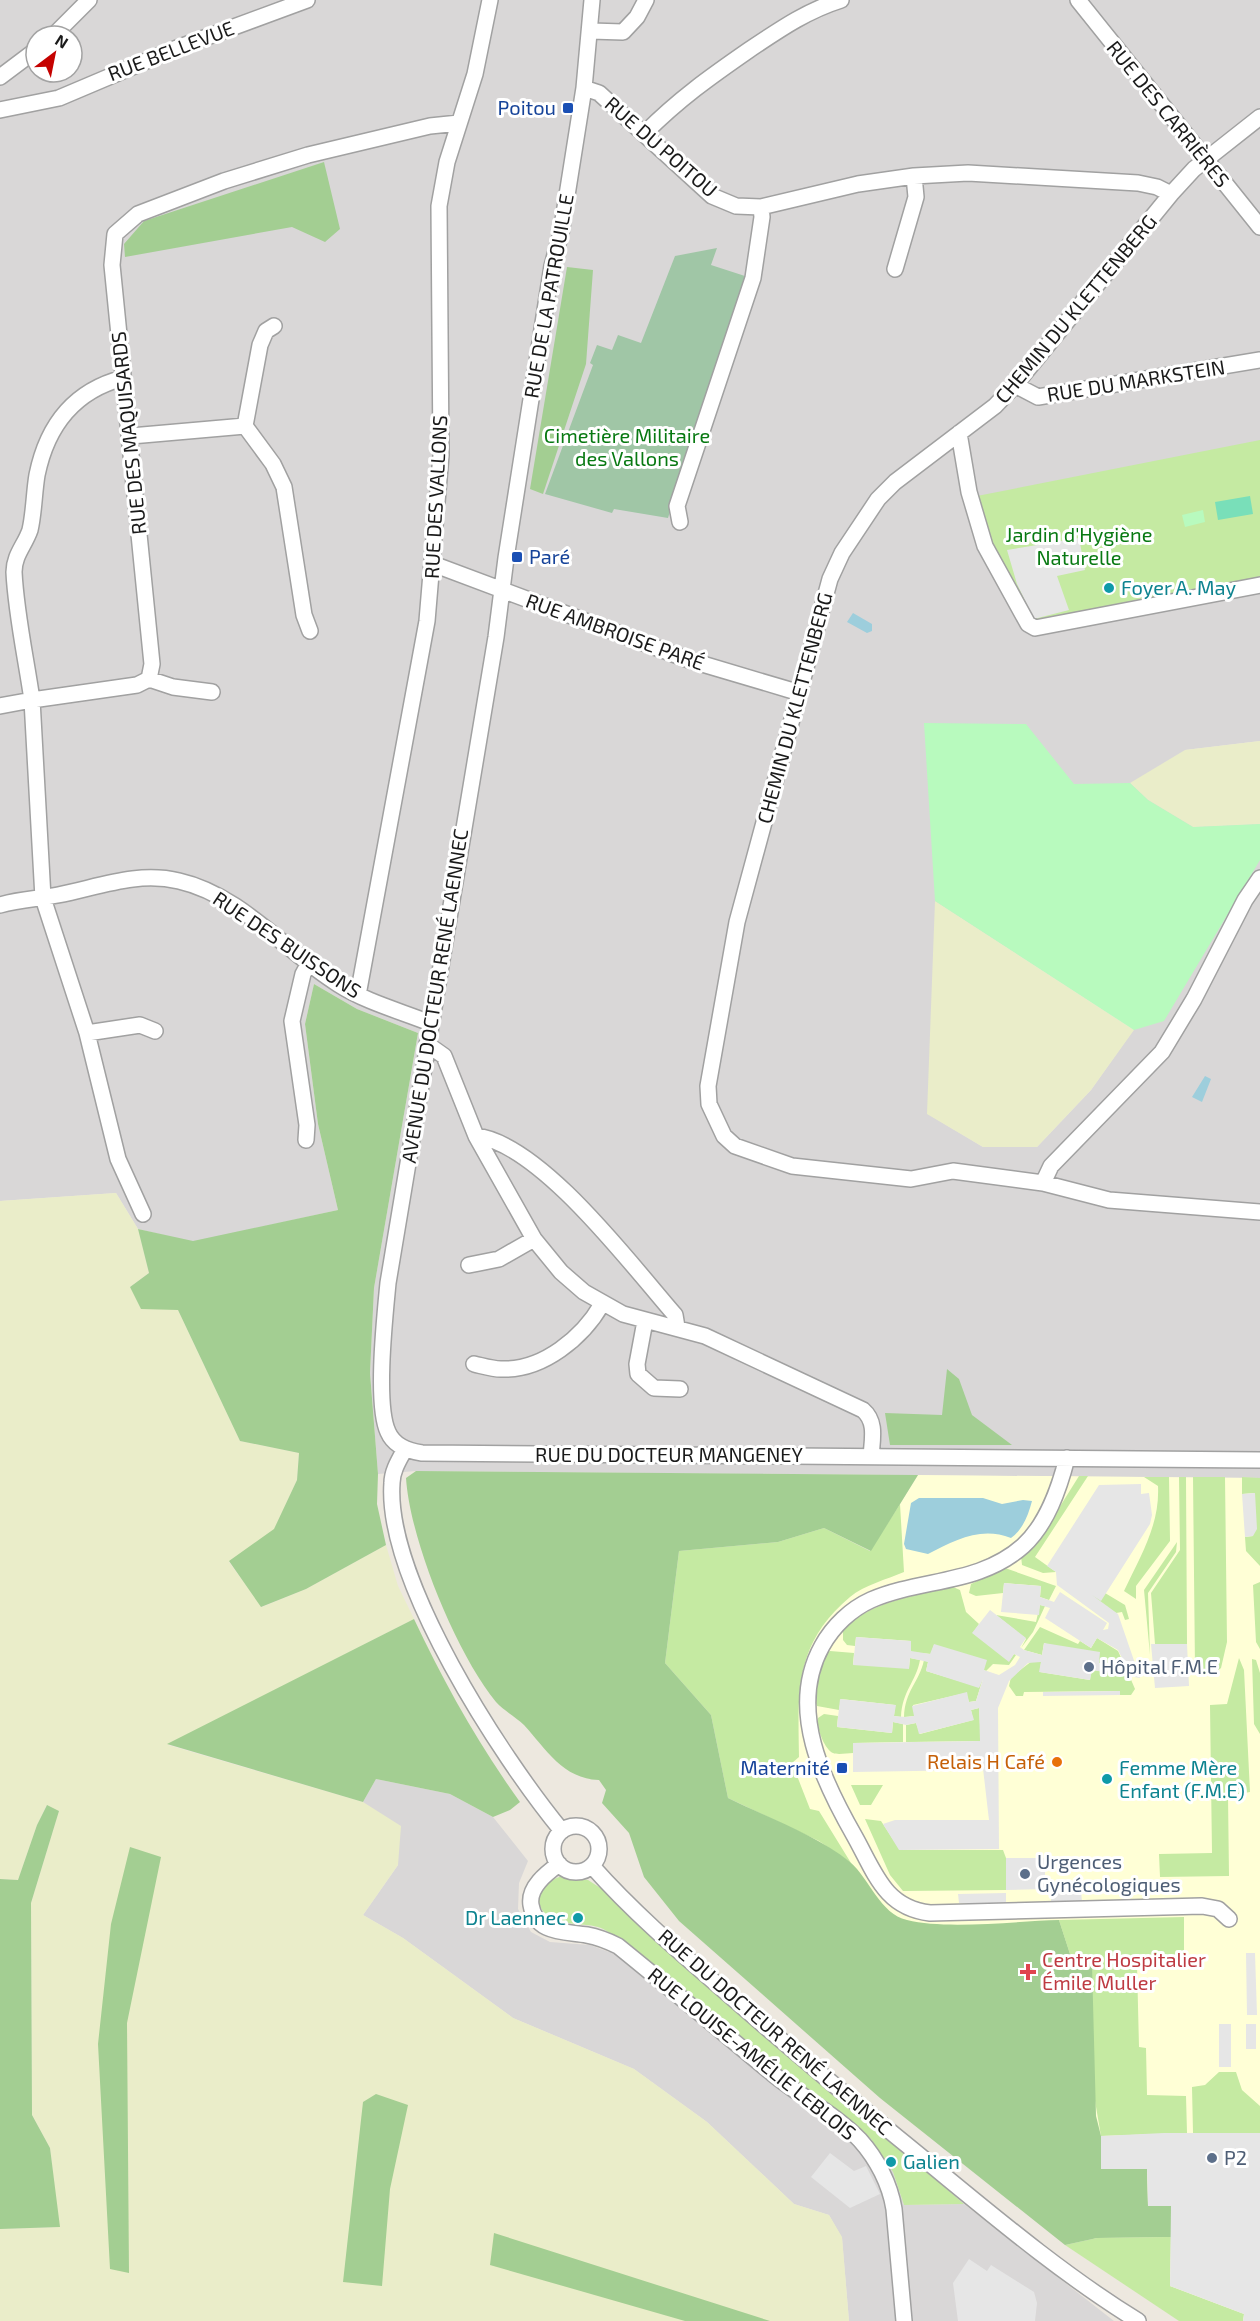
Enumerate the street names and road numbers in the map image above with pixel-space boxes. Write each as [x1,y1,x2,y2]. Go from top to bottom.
street label: RUE BELLEVUE [104,15,237,85]
street label: RUE DES CARRIÈRES [1102,35,1235,191]
street label: RUE DU POITOU [601,91,723,201]
street label: RUE DE LA PATROUILLE [518,192,578,400]
street label: CHEMIN DU KLETTENBERG [989,209,1161,408]
street label: RUE DES MAQUISARDS [105,330,151,536]
street label: RUE DU MARKSTEIN [1045,354,1227,406]
street label: RUE DES VALLONS [419,414,451,579]
street label: RUE AMBROISE PARÉ [523,588,708,675]
street label: CHEMIN DU KLETTENBERG [752,589,837,826]
street label: AVENUE DU DOCTEUR RENÉ LAENNEC [396,827,472,1165]
street label: RUE DES BUISSONS [209,886,366,1003]
street label: RUE DU DOCTEUR MANGENEY [535,1442,804,1466]
street label: RUE DU DOCTEUR RENÉ LAENNEC [654,1923,897,2139]
street label: RUE LOUISE-AMÉLIE LEBLOIS [644,1962,861,2145]

